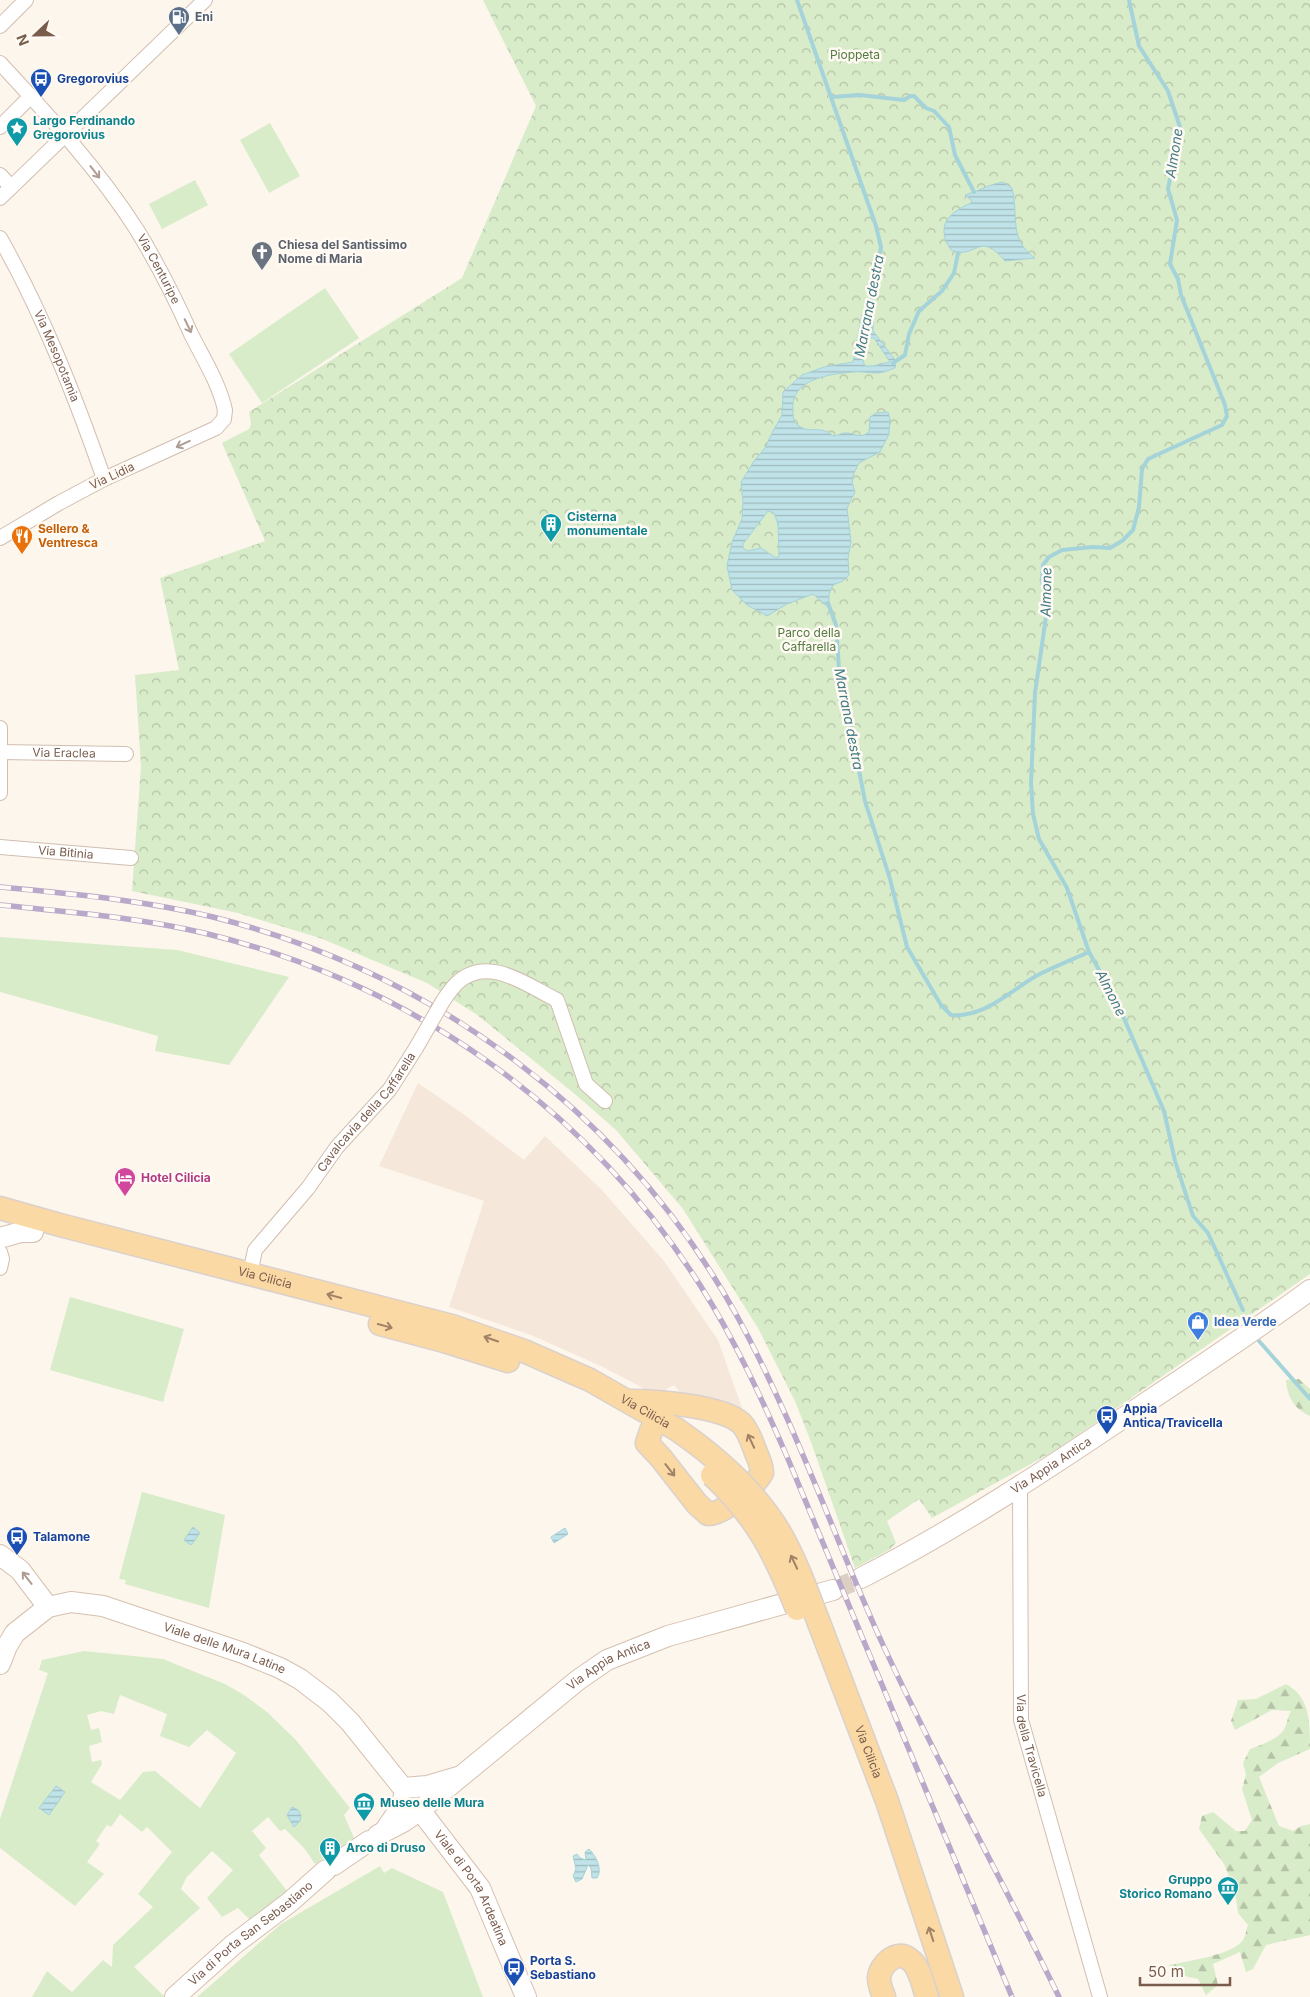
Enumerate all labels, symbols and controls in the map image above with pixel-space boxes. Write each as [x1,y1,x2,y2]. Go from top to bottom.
fuel station icon: Eni [167,5,191,36]
place label: Eni [195,9,213,24]
north arrow [10,10,60,60]
text: N [13,32,32,48]
park label: Pioppeta [830,47,880,62]
bus stop icon: Gregorovius [29,67,53,98]
place label: Gregorovius [57,71,129,86]
place label: Largo Ferdinando Gregorovius [33,113,135,142]
place icon: Largo Ferdinando Gregorovius [5,116,29,147]
water label: Almone [1161,127,1186,180]
one-way arrow [90,165,101,178]
street label: Via Centuripe [134,231,184,306]
place label: Chiesa del Santissimo Nome di Maria [278,237,407,266]
church icon: Chiesa del Santissimo Nome di Maria [250,240,274,271]
water label: Marrana destra [850,253,887,358]
street label: Via Mesopotamia [31,308,83,404]
one-way arrow [184,318,193,333]
one-way arrow [176,440,191,449]
street label: Via Lidia [87,459,137,492]
place label: Cisterna monumentale [567,509,648,538]
building icon: Cisterna monumentale [539,512,563,543]
place label: Sellero & Ventresca [38,521,98,550]
restaurant icon: Sellero & Ventresca [10,524,34,555]
water label: Almone [1037,567,1054,618]
park label: Parco della Caffarella [777,625,841,654]
water label: Marrana destra [831,667,868,772]
street label: Via Eraclea [32,745,96,761]
street label: Via Bitinia [37,842,94,862]
water label: Almone [1092,966,1130,1019]
street label: Cavalcavia della Caffarella [314,1049,418,1175]
hotel icon: Hotel Cilicia [113,1166,137,1197]
place label: Hotel Cilicia [141,1170,211,1185]
street label: Via Cilicia [236,1263,294,1291]
one-way arrow [327,1291,343,1300]
shop icon: Idea Verde [1186,1310,1210,1341]
place label: Idea Verde [1214,1314,1277,1329]
one-way arrow [377,1321,393,1331]
one-way arrow [483,1334,499,1344]
street label: Via Cilicia [618,1391,673,1431]
place label: Appia Antica/Travicella [1123,1401,1223,1430]
bus stop icon: Appia Antica/Travicella [1095,1404,1119,1435]
one-way arrow [745,1433,755,1448]
street label: Via Appia Antica [1008,1433,1094,1497]
one-way arrow [665,1463,676,1476]
bus stop icon: Talamone [5,1525,29,1556]
place label: Talamone [33,1529,90,1544]
one-way arrow [789,1555,799,1570]
one-way arrow [21,1572,32,1585]
street label: Viale delle Mura Latine [162,1619,289,1677]
street label: Via Appia Antica [563,1636,652,1693]
street label: Via della Travicella [1014,1694,1051,1799]
street label: Via Cilicia [852,1723,886,1780]
museum icon: Museo delle Mura [352,1791,376,1822]
place label: Museo delle Mura [380,1795,484,1810]
street label: Viale di Porta Ardeatina [431,1827,512,1948]
building icon: Arco di Druso [318,1836,342,1867]
place label: Arco di Druso [346,1840,426,1855]
place label: Gruppo Storico Romano [1119,1872,1212,1901]
museum icon: Gruppo Storico Romano [1216,1875,1240,1906]
street label: Via di Porta San Sebastiano [185,1877,316,1988]
one-way arrow [926,1927,935,1942]
place label: Porta S. Sebastiano [530,1953,596,1982]
scale bar [1140,1954,1230,1986]
bus stop icon: Porta S. Sebastiano [502,1956,526,1987]
text: 50 m [1148,1962,1184,1981]

